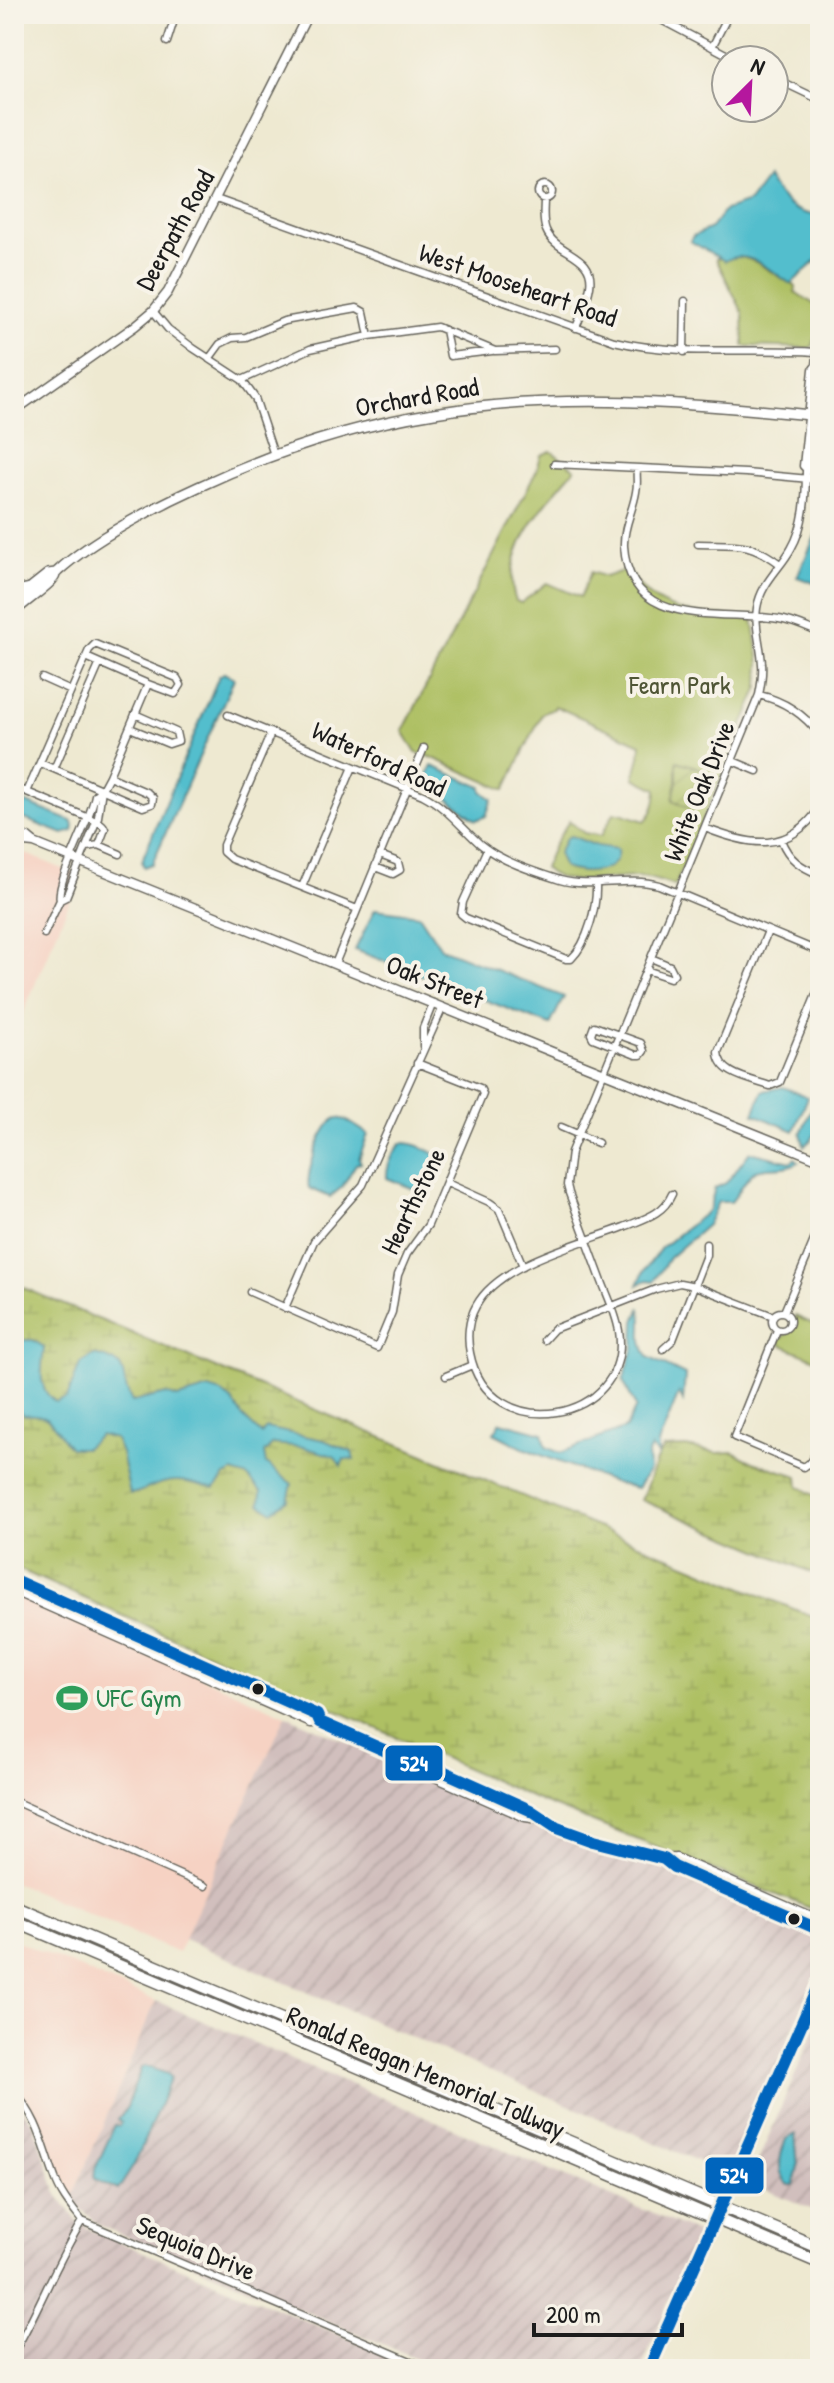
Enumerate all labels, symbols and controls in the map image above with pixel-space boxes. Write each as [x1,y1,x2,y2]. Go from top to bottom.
north arrow [710,44,790,124]
text: N [747,50,770,82]
street label: Deerpath Road [127,163,222,296]
street label: West Mooseheart Road [415,234,622,335]
street label: Orchard Road [353,368,481,425]
park label: Fearn Park [628,667,731,702]
street label: Waterford Road [307,712,452,805]
street label: White Oak Drive [655,715,743,866]
street label: Oak Street [381,946,490,1017]
street label: Hearthstone [372,1142,453,1260]
place label: UFC Gym [96,1680,181,1715]
sports icon: UFC Gym [55,1681,89,1715]
unlabelled marker [250,1681,266,1697]
line badge: 524 [384,1744,444,1782]
text: 524 [400,1748,428,1778]
unlabelled marker [786,1911,802,1927]
street label: Ronald Reagan Memorial Tollway [282,1997,571,2146]
line badge: 524 [704,2156,765,2195]
text: 524 [720,2160,748,2190]
street label: Sequoia Drive [131,2207,261,2288]
scale bar [534,2287,682,2337]
text: 200 m [546,2298,601,2330]

